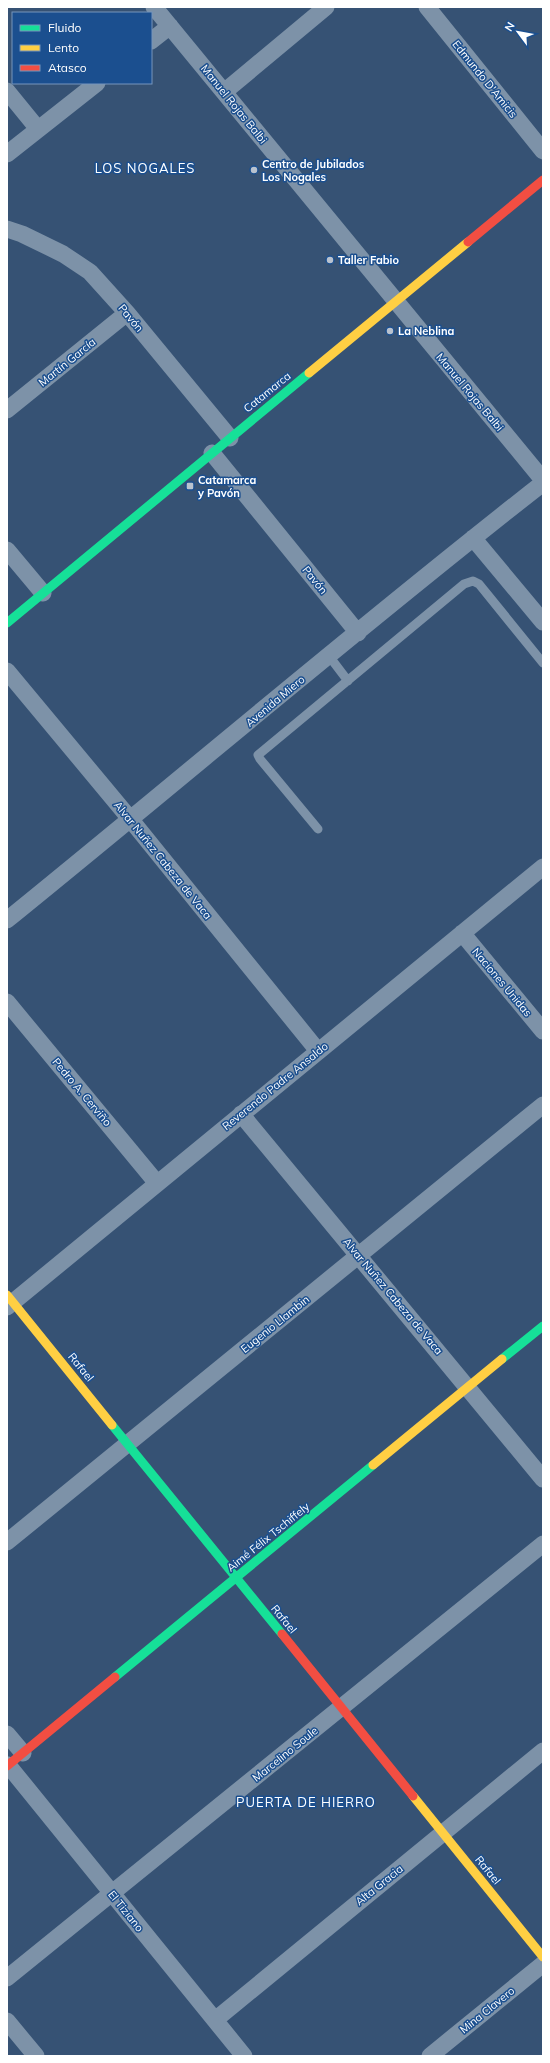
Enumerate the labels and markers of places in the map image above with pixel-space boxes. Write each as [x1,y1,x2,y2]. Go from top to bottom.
place label: Centro de Jubilados Los Nogales [262,157,365,184]
marker: Centro de Jubilados Los Nogales [249,165,259,175]
place label: Taller Fabio [338,253,399,267]
marker: Taller Fabio [325,255,335,265]
place label: La Neblina [398,324,455,338]
marker: La Neblina [385,326,395,336]
place label: Catamarca y Pavón [197,473,257,500]
marker: Catamarca y Pavón [185,481,195,491]

